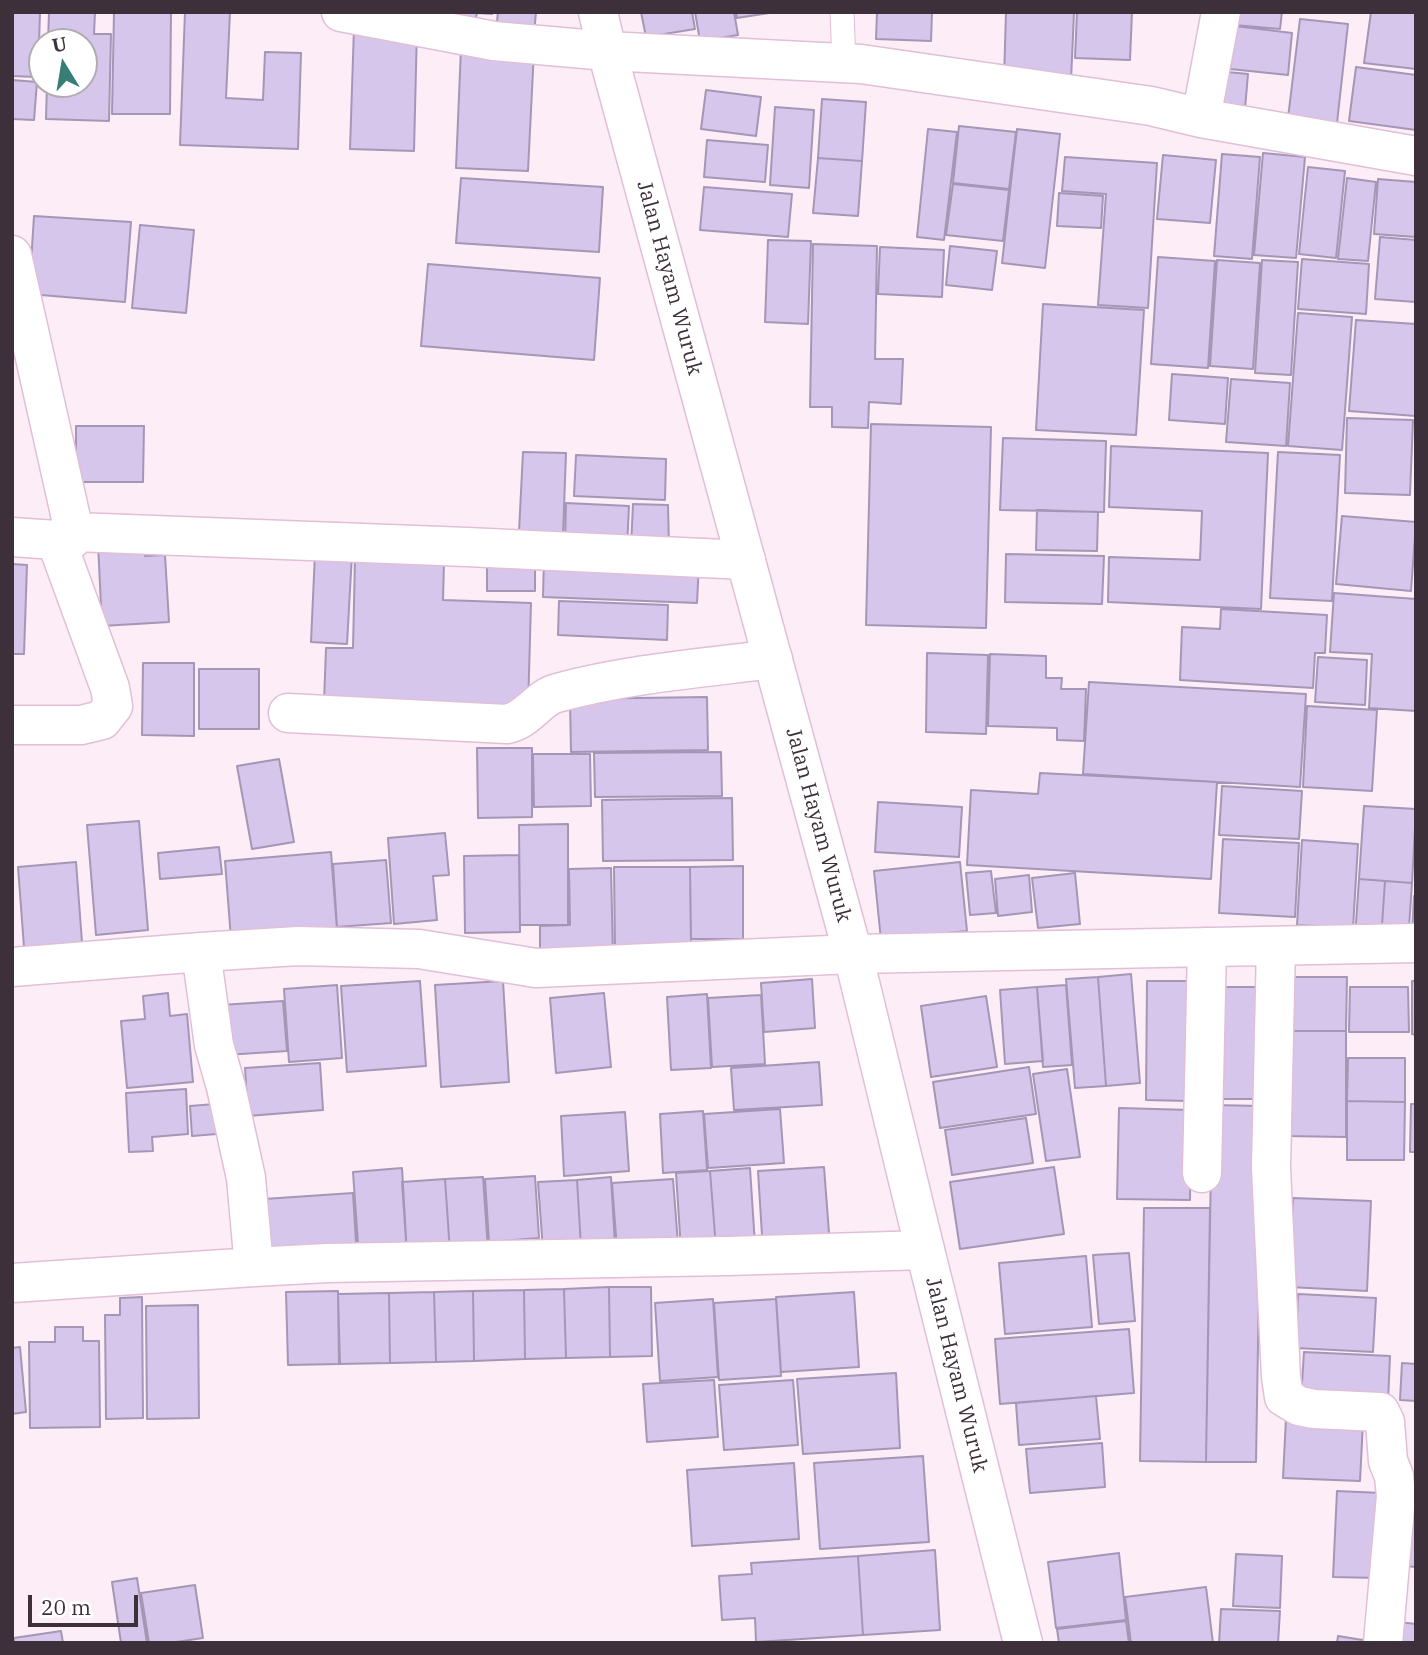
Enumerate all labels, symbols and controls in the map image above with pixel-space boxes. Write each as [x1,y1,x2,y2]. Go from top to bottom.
north arrow [28,28,98,98]
text: U [50,31,69,58]
street label: Jalan Hayam Wuruk [631,178,707,378]
street label: Jalan Hayam Wuruk [780,725,856,925]
street label: Jalan Hayam Wuruk [920,1275,992,1475]
scale bar [32,1582,142,1626]
text: 20 m [41,1593,91,1621]

